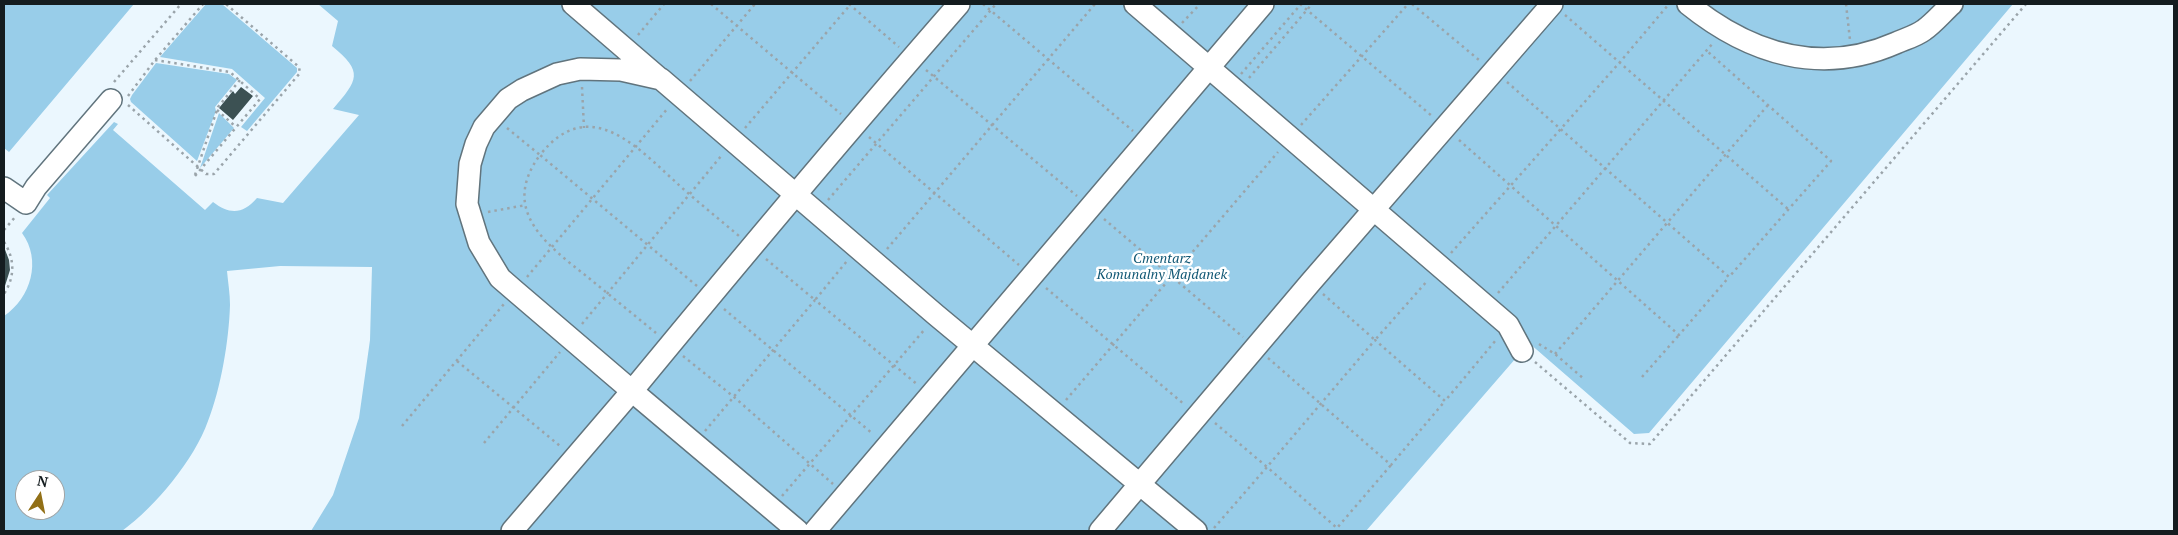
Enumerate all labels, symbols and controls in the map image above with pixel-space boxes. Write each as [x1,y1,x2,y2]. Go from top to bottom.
park label: Cmentarz Komunalny Majdanek [1097,251,1227,284]
north arrow [15,470,65,520]
text: N [36,470,50,491]

